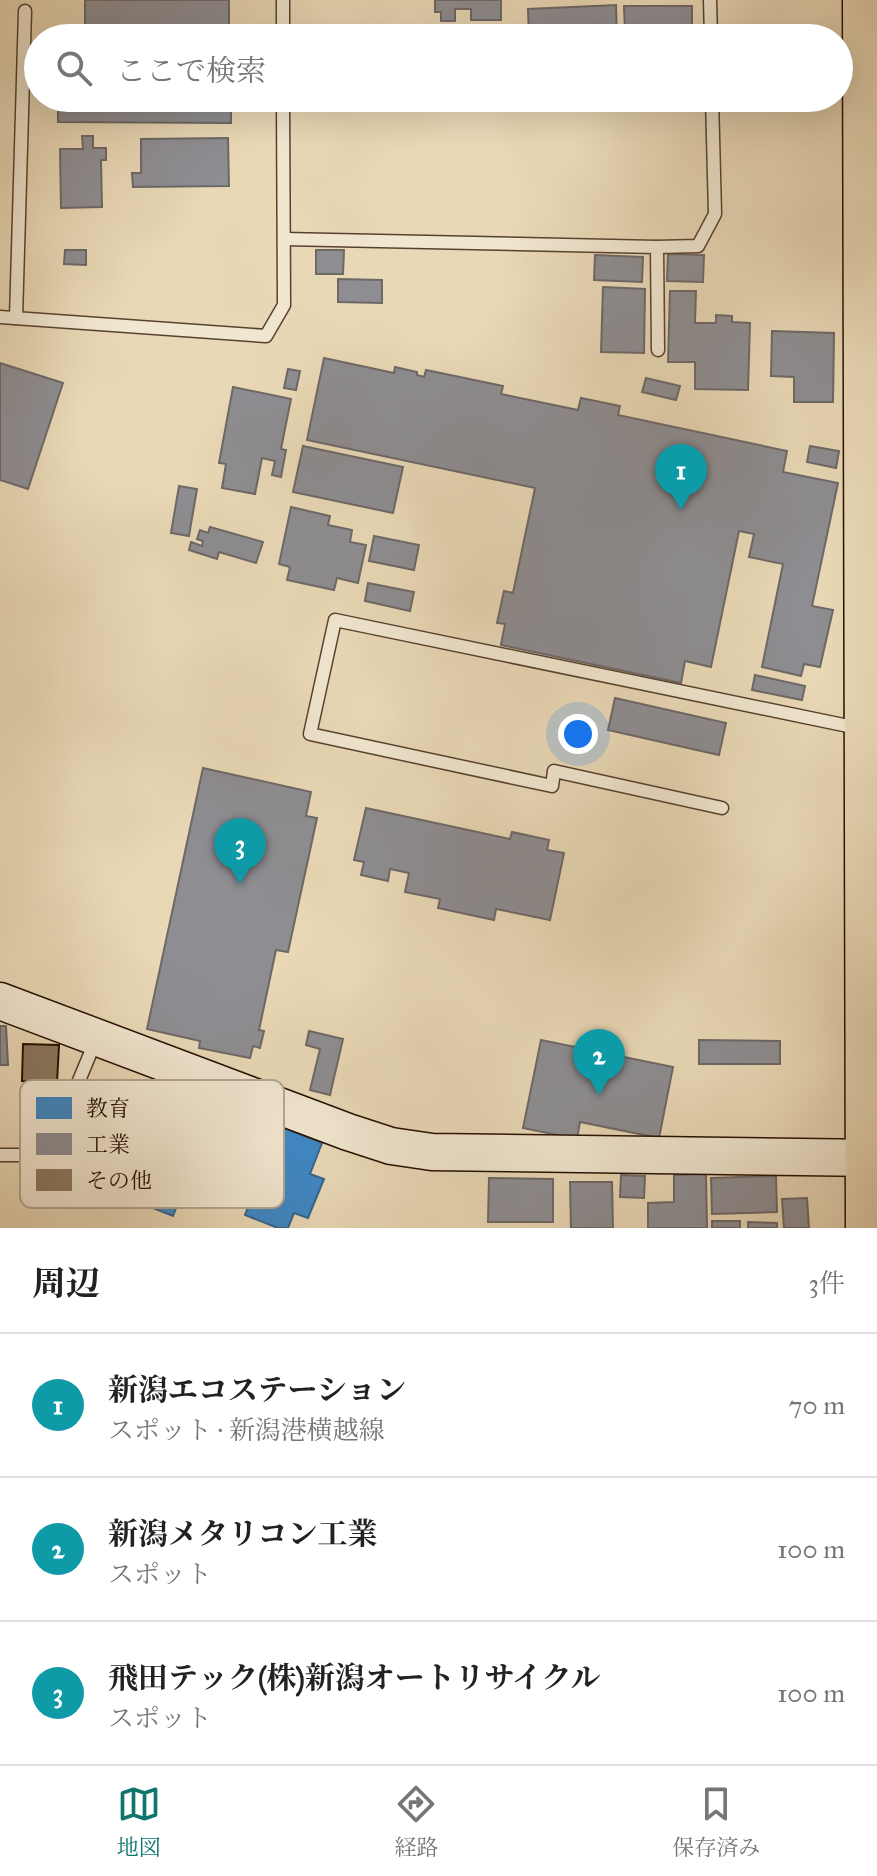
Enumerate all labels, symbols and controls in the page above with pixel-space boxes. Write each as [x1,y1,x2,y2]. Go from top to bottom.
search box [24,24,853,112]
icon: search [52,46,96,90]
text: ここで検索 [116,53,266,89]
pin: 1 [655,444,707,510]
your location [558,714,598,754]
pin: 3 [214,818,266,884]
pin: 2 [573,1029,625,1095]
legend [20,1080,284,1208]
text: 教育 [86,1095,130,1122]
text: 工業 [86,1131,130,1158]
text: その他 [86,1167,152,1194]
text: 周辺 [32,1263,100,1304]
text: 3件 [809,1267,845,1299]
text: 新潟エコステーション [108,1372,406,1408]
text: 1 [53,1389,63,1421]
text: 70 m [789,1389,845,1421]
text: スポット · 新潟港横越線 [108,1414,385,1446]
text: 新潟メタリコン工業 [108,1516,377,1552]
text: 2 [52,1533,64,1565]
text: 100 m [777,1533,845,1565]
text: スポット [108,1558,212,1590]
text: 飛田テック(株)新潟オートリサイクル [108,1660,601,1696]
text: 3 [53,1677,63,1709]
text: 100 m [777,1677,845,1709]
text: スポット [108,1702,212,1734]
tab: 地図 [117,1782,161,1861]
tab: 経路 [394,1782,438,1861]
tab: 保存済み [672,1782,760,1861]

